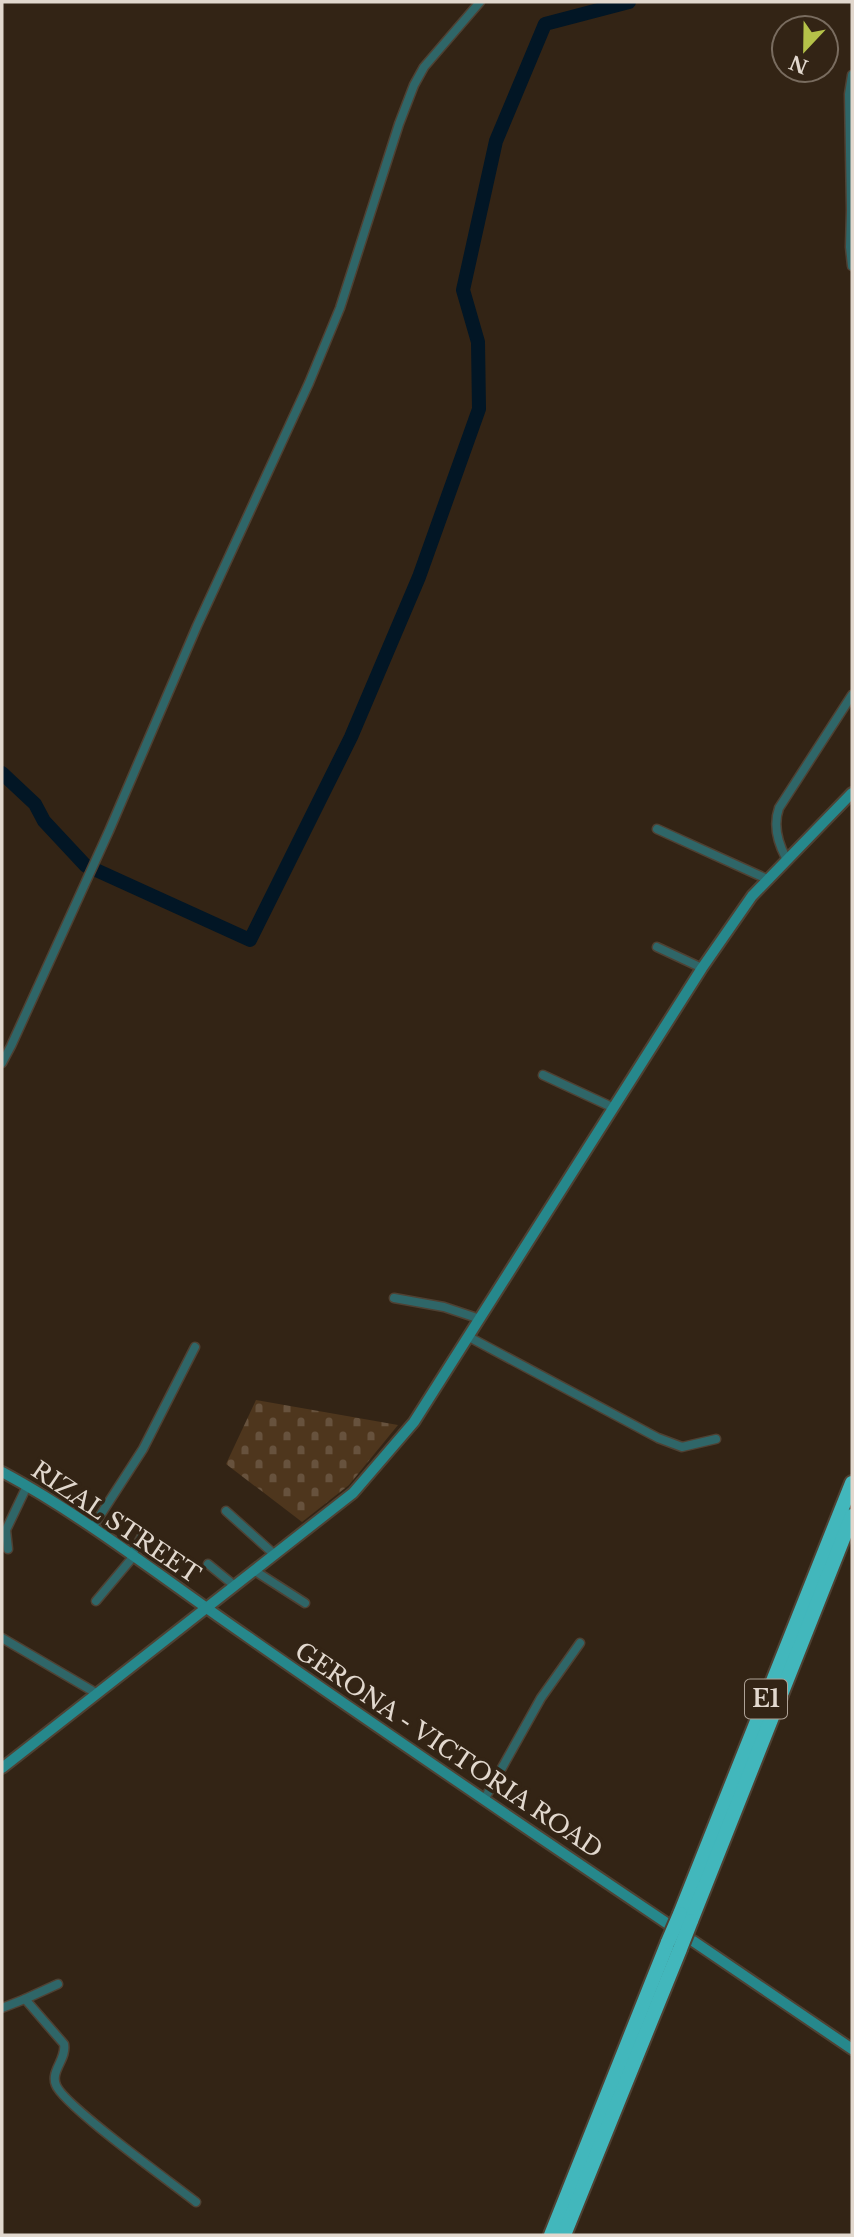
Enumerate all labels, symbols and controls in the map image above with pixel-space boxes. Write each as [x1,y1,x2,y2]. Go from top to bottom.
north arrow [770,14,840,84]
text: N [786,50,811,78]
street label: RIZAL STREET [26,1455,206,1589]
street label: GERONA - VICTORIA ROAD [290,1636,608,1864]
road number: E1 [745,1680,787,1718]

